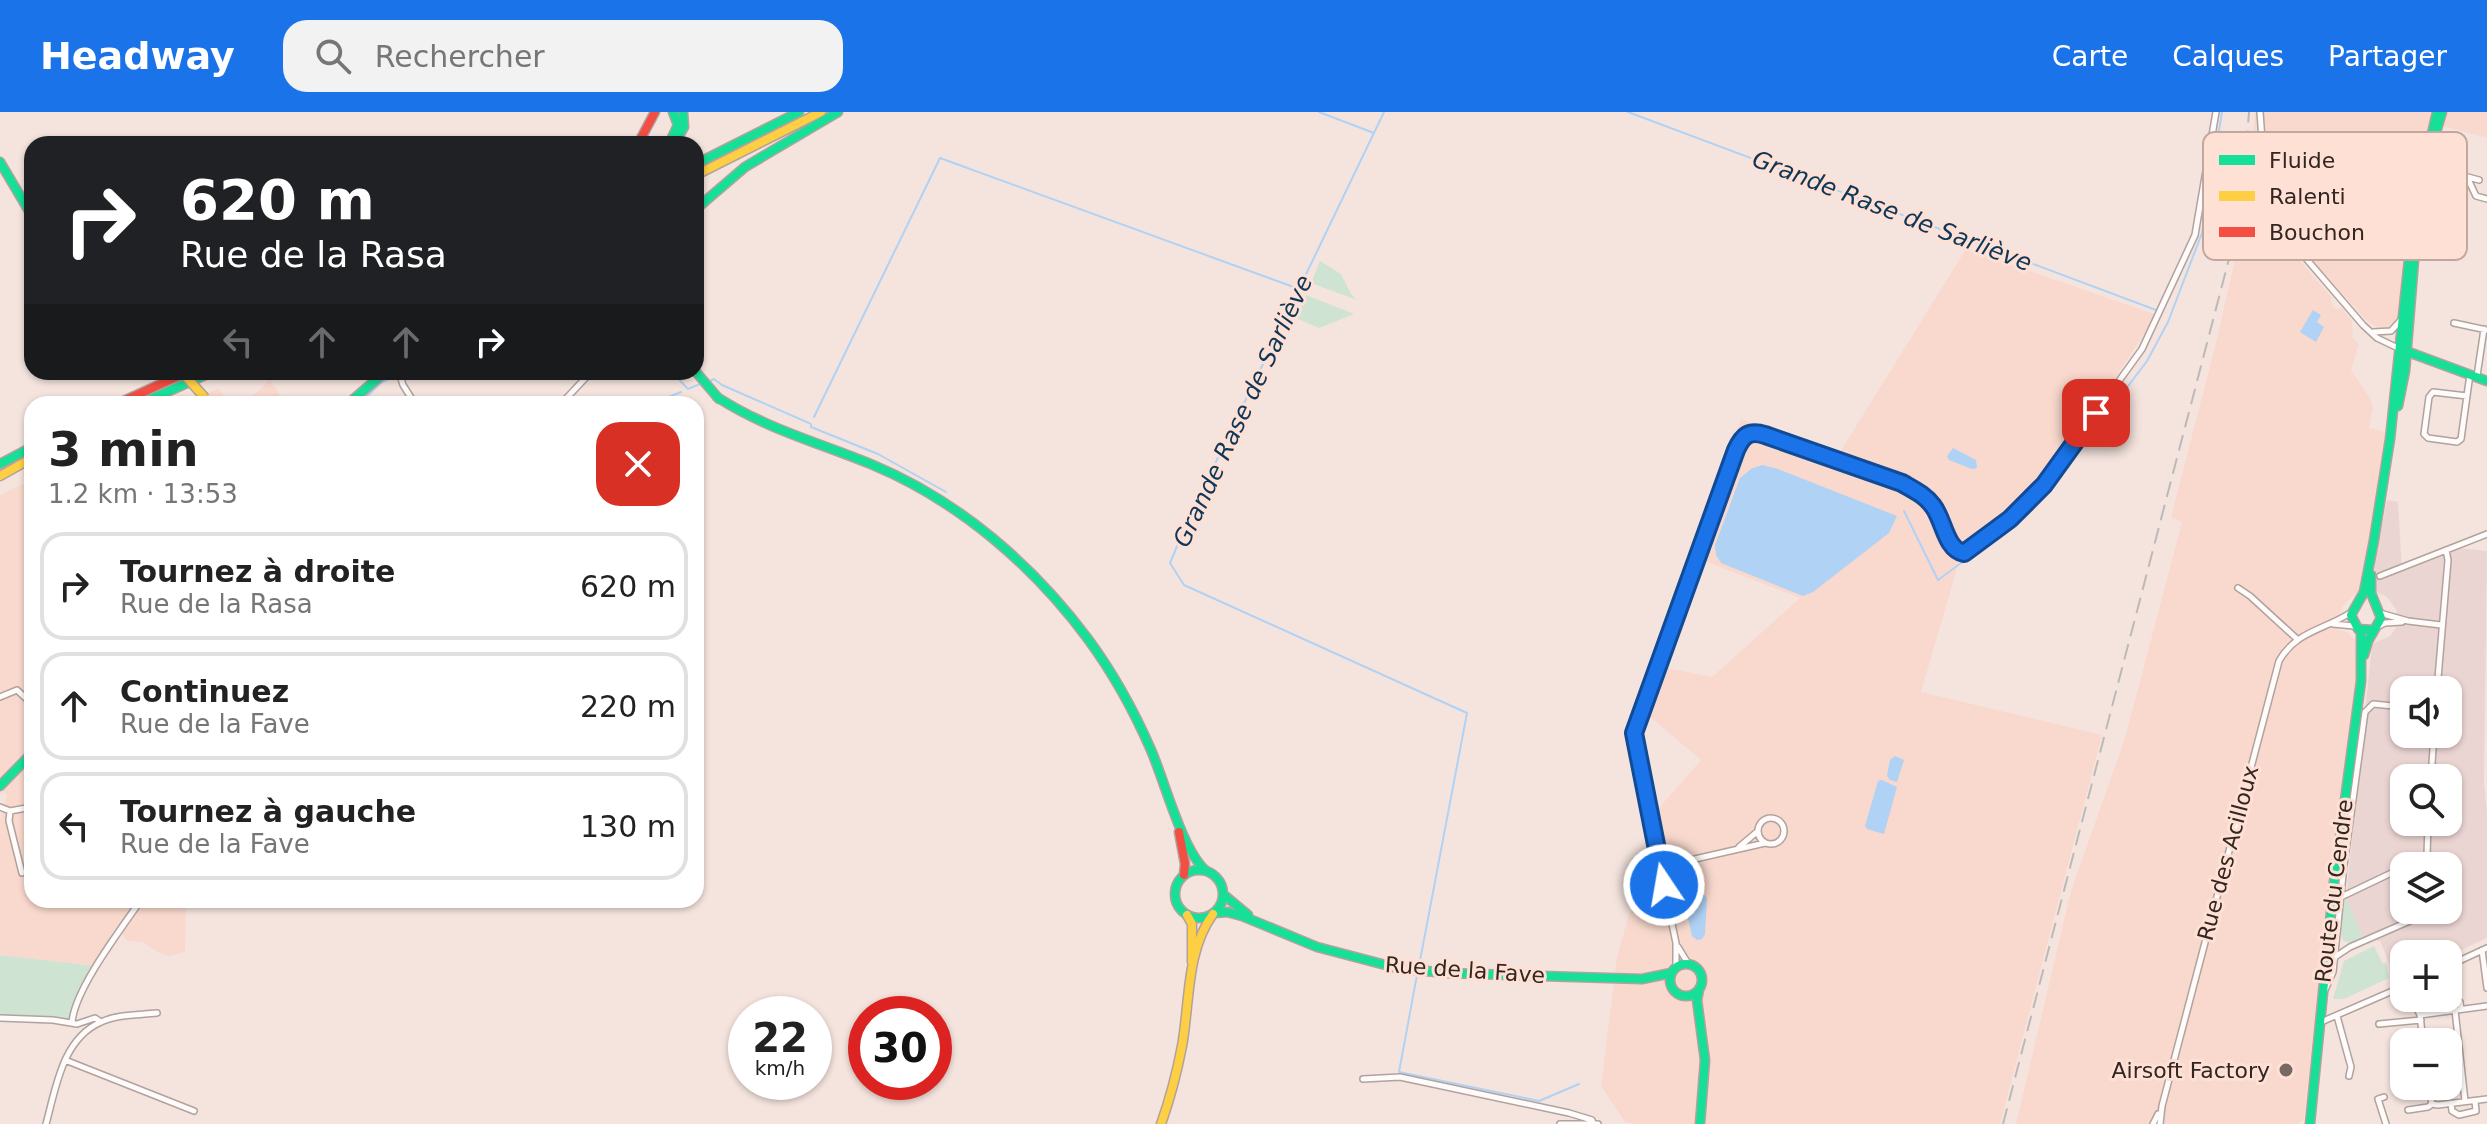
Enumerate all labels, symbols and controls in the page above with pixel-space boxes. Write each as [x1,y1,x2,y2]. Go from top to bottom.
search box [283,20,843,92]
text: Headway [40,34,235,78]
icon: search [311,34,355,78]
text: Rechercher [375,39,545,74]
text: Carte [2052,40,2128,73]
text: Calques [2172,40,2284,73]
text: Partager [2328,40,2447,73]
legend [2203,132,2467,260]
water label: Grande Rase de Sarliève [1748,145,2036,277]
text: Fluide [2269,148,2335,173]
text: 620 m [180,167,375,232]
icon: right [48,168,152,272]
text: Ralenti [2269,184,2346,209]
text: Bouchon [2269,220,2365,245]
text: Rue de la Rasa [180,234,447,275]
water label: Grande Rase de Sarliève [1168,271,1318,551]
icon: left [216,320,260,364]
icon: ahead [300,320,344,364]
icon: ahead [384,320,428,364]
icon: right [468,320,512,364]
pin [2062,379,2130,447]
icon: arrive [2074,391,2118,435]
text: 3 min [48,421,199,477]
button: close [596,422,680,506]
text: 1.2 km · 13:53 [48,479,238,509]
text: Tournez à droite [120,554,395,589]
icon: right [52,564,96,608]
text: 620 m [580,569,676,604]
text: Rue de la Rasa [120,589,313,619]
text: Continuez [120,674,289,709]
map controls [2390,676,2462,1100]
button: sound [2390,676,2462,748]
icon: ahead [52,684,96,728]
text: 220 m [580,689,676,724]
text: Rue de la Fave [120,709,310,739]
street label: Rue des Acilloux [2193,763,2263,943]
button: search [2390,764,2462,836]
text: Tournez à gauche [120,794,416,829]
street label: Route du Cendre [2310,798,2358,984]
icon: left [52,804,96,848]
text: 130 m [580,809,676,844]
text: Rue de la Fave [120,829,310,859]
position arrow [1622,843,1706,927]
button: layers [2390,852,2462,924]
button: + [2390,940,2462,1012]
street label: Rue de la Fave [1384,952,1546,988]
speed limit sign: 30 [848,996,952,1100]
text: 22 [752,1015,808,1061]
button: − [2390,1028,2462,1100]
text: km/h [755,1056,805,1080]
place label: Airsoft Factory [2112,1058,2270,1083]
marker: Airsoft Factory [2277,1061,2295,1079]

